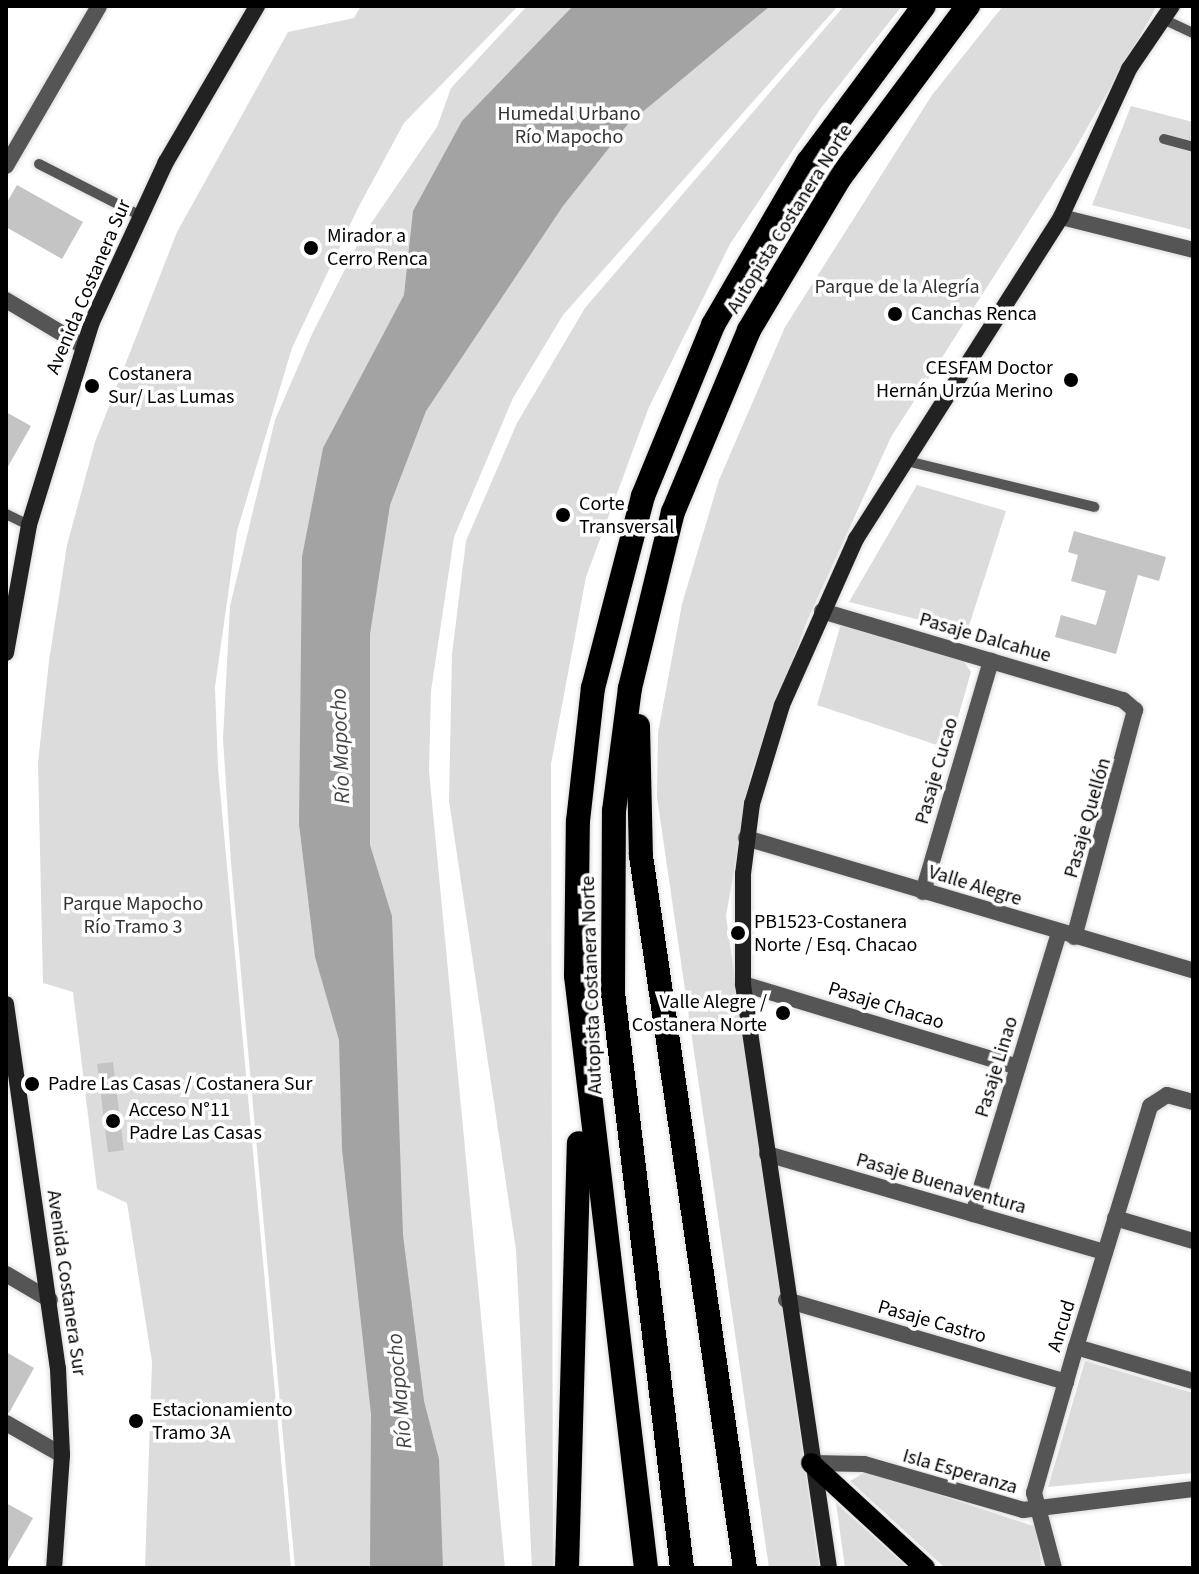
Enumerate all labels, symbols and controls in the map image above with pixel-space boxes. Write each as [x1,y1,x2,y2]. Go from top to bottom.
park label: Humedal Urbano Río Mapocho [497,103,641,150]
street label: Autopista Costanera Norte [722,120,858,318]
street label: Avenida Costanera Sur [41,196,137,378]
place label: Mirador a Cerro Renca [327,224,428,271]
marker: Mirador a Cerro Renca [302,239,320,257]
park label: Parque de la Alegría [814,275,980,299]
place label: Canchas Renca [911,302,1037,326]
marker: Canchas Renca [886,305,904,323]
place label: CESFAM Doctor Hernán Urzúa Merino [876,356,1053,403]
place label: Costanera Sur/ Las Lumas [108,362,234,409]
marker: CESFAM Doctor Hernán Urzúa Merino [1060,369,1082,391]
marker: Costanera Sur/ Las Lumas [83,377,101,395]
place label: Corte Transversal [579,492,674,539]
marker: Corte Transversal [554,506,572,524]
street label: Pasaje Dalcahue [916,608,1054,668]
water label: Río Mapocho [326,688,356,804]
street label: Pasaje Cucao [910,715,964,827]
street label: Pasaje Quellón [1059,755,1117,881]
street label: Valle Alegre [925,860,1025,912]
street label: Autopista Costanera Norte [576,875,608,1095]
park label: Parque Mapocho Río Tramo 3 [63,893,203,940]
place label: PB1523-Costanera Norte / Esq. Chacao [754,910,917,957]
marker: PB1523-Costanera Norte / Esq. Chacao [729,924,747,942]
street label: Pasaje Chacao [825,977,947,1035]
place label: Valle Alegre / Costanera Norte [632,990,767,1037]
marker: Valle Alegre / Costanera Norte [774,1004,792,1022]
street label: Pasaje Linao [970,1014,1024,1120]
place label: Padre Las Casas / Costanera Sur [48,1072,312,1096]
marker: Padre Las Casas / Costanera Sur [23,1075,41,1093]
place label: Acceso N°11 Padre Las Casas [129,1098,262,1145]
marker: Acceso N°11 Padre Las Casas [104,1112,122,1130]
street label: Pasaje Buenaventura [853,1148,1029,1220]
street label: Avenida Costanera Sur [41,1189,91,1377]
street label: Pasaje Castro [875,1295,989,1349]
street label: Ancud [1043,1297,1081,1355]
water label: Río Mapocho [382,1332,418,1450]
place label: Estacionamiento Tramo 3A [152,1398,293,1445]
marker: Estacionamiento Tramo 3A [127,1412,145,1430]
street label: Isla Esperanza [900,1444,1020,1500]

